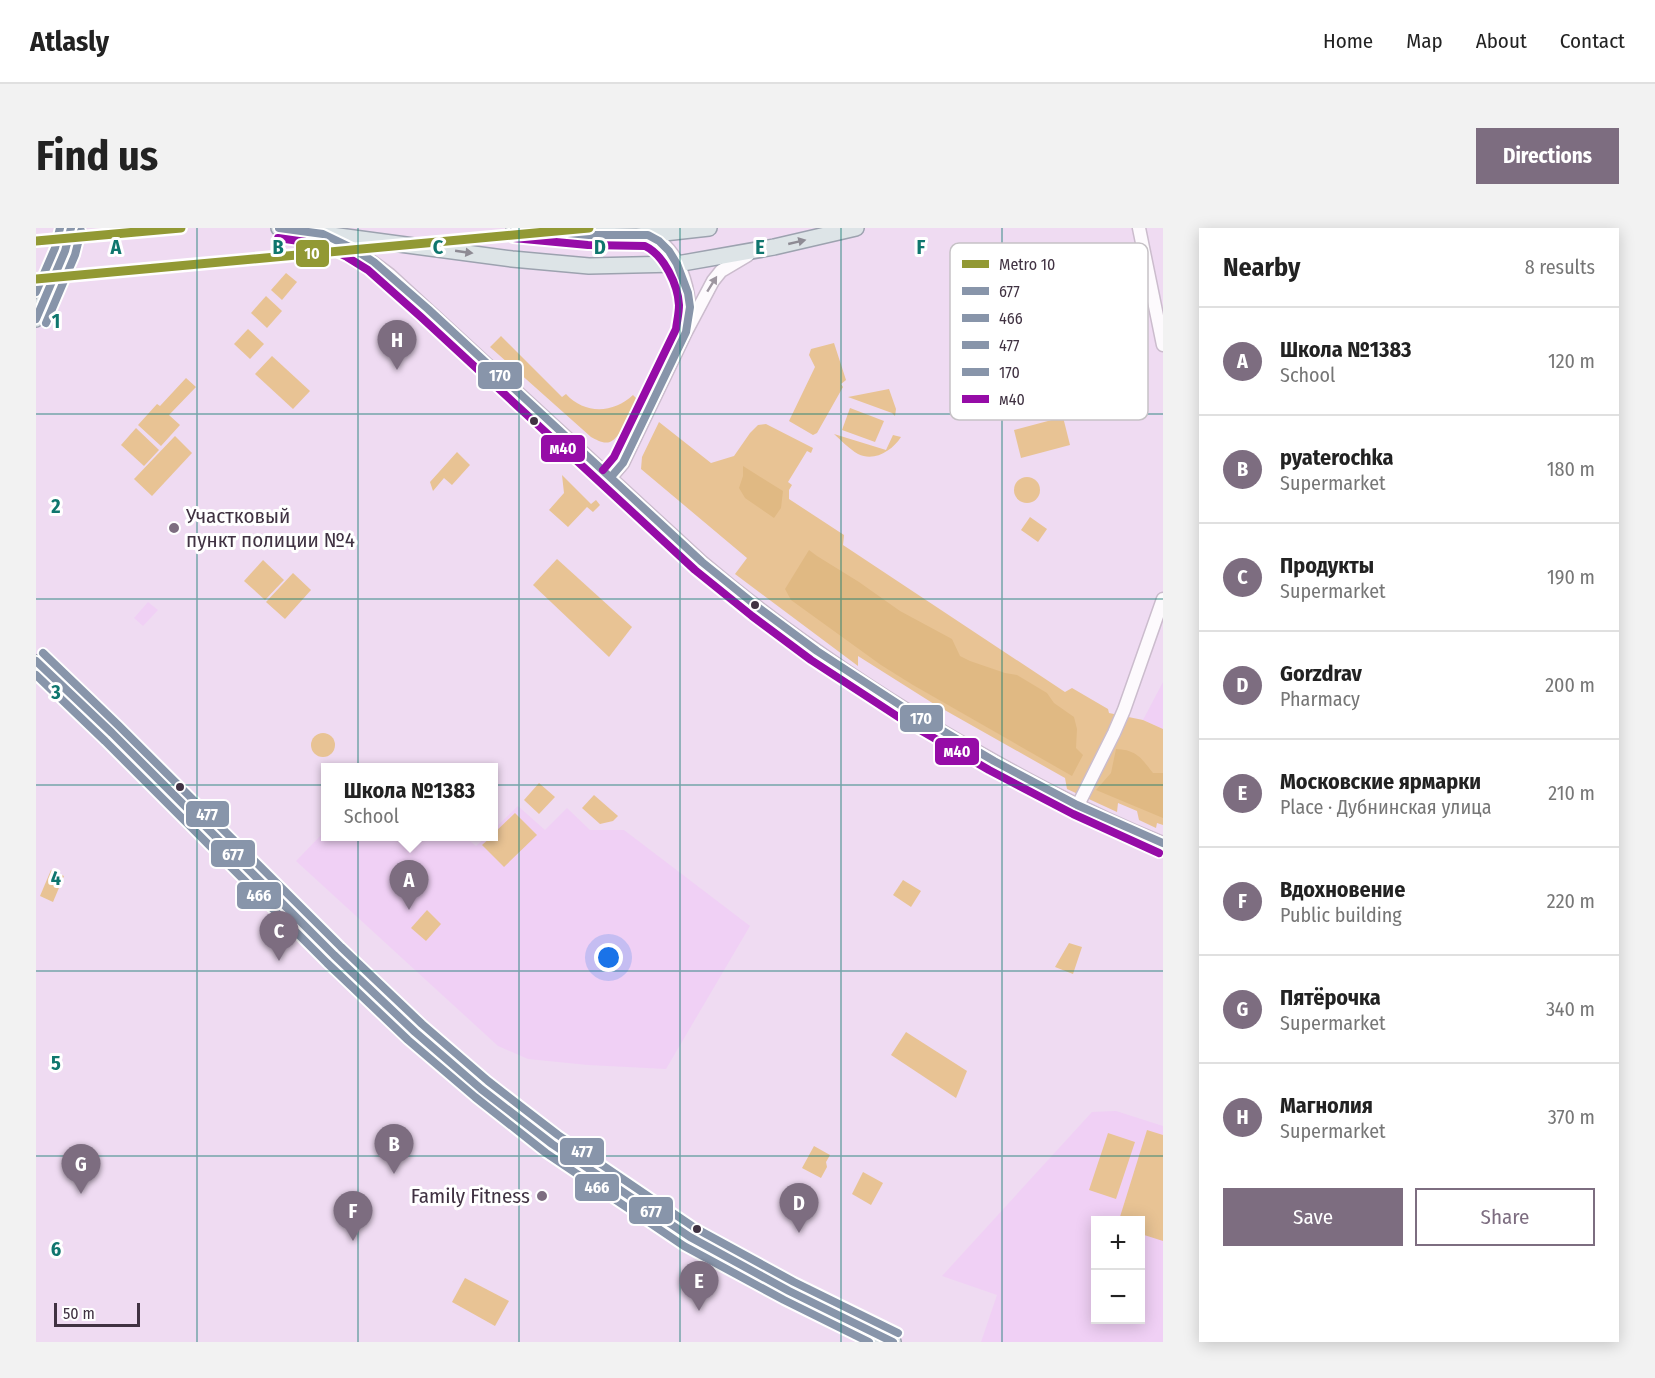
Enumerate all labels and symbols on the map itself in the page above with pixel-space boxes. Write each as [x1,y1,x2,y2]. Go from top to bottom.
text: A [110,235,123,259]
text: B [272,235,284,259]
text: C [433,235,444,259]
text: D [594,235,606,259]
text: E [755,235,765,259]
text: F [917,235,926,259]
one-way arrow [788,237,807,246]
line badge: 10 [295,239,330,268]
legend [950,243,1148,420]
text: 10 [304,244,320,263]
one-way arrow [455,248,474,257]
text: Metro 10 [999,255,1055,274]
one-way arrow [707,276,718,292]
text: 677 [999,282,1020,301]
text: 1 [52,309,60,333]
text: 466 [999,309,1023,328]
pin: H [378,320,416,370]
text: 477 [999,336,1020,355]
line badge: 170 [477,361,523,390]
text: 170 [999,363,1020,382]
text: 170 [489,366,511,385]
text: м40 [999,390,1025,409]
unlabelled marker [528,415,540,427]
line badge: м40 [540,434,586,463]
text: м40 [550,439,577,458]
text: 2 [50,494,61,518]
place label: Участковый пункт полиции №4 [185,503,355,553]
marker: Участковый пункт полиции №4 [167,521,181,535]
unlabelled marker [749,599,761,611]
text: 3 [50,680,61,704]
line badge: 170 [899,704,944,733]
text: 170 [910,709,932,728]
line badge: м40 [934,737,980,766]
text: м40 [944,742,971,761]
unlabelled marker [174,781,186,793]
line badge: 477 [185,800,230,828]
text: 477 [196,805,218,824]
line badge: 677 [210,839,256,868]
text: 677 [222,845,244,864]
pin: A [390,860,428,910]
text: 4 [51,866,61,890]
line badge: 466 [236,881,282,910]
text: 466 [247,886,271,905]
pin: C [260,912,298,961]
your location [594,943,623,972]
text: 5 [51,1051,61,1075]
pin: B [374,1124,414,1174]
line badge: 477 [559,1137,605,1166]
text: 477 [571,1142,593,1161]
pin: G [62,1144,100,1194]
line badge: 466 [574,1173,620,1202]
text: 466 [585,1178,609,1197]
place label: Family Fitness [411,1183,530,1209]
pin: D [780,1184,819,1233]
marker: Family Fitness [535,1189,549,1203]
pin: F [334,1192,372,1241]
line badge: 677 [628,1196,674,1225]
text: 677 [640,1202,662,1221]
unlabelled marker [691,1223,703,1235]
text: 6 [51,1237,61,1261]
pin: E [680,1262,718,1311]
scale bar [54,1300,140,1328]

